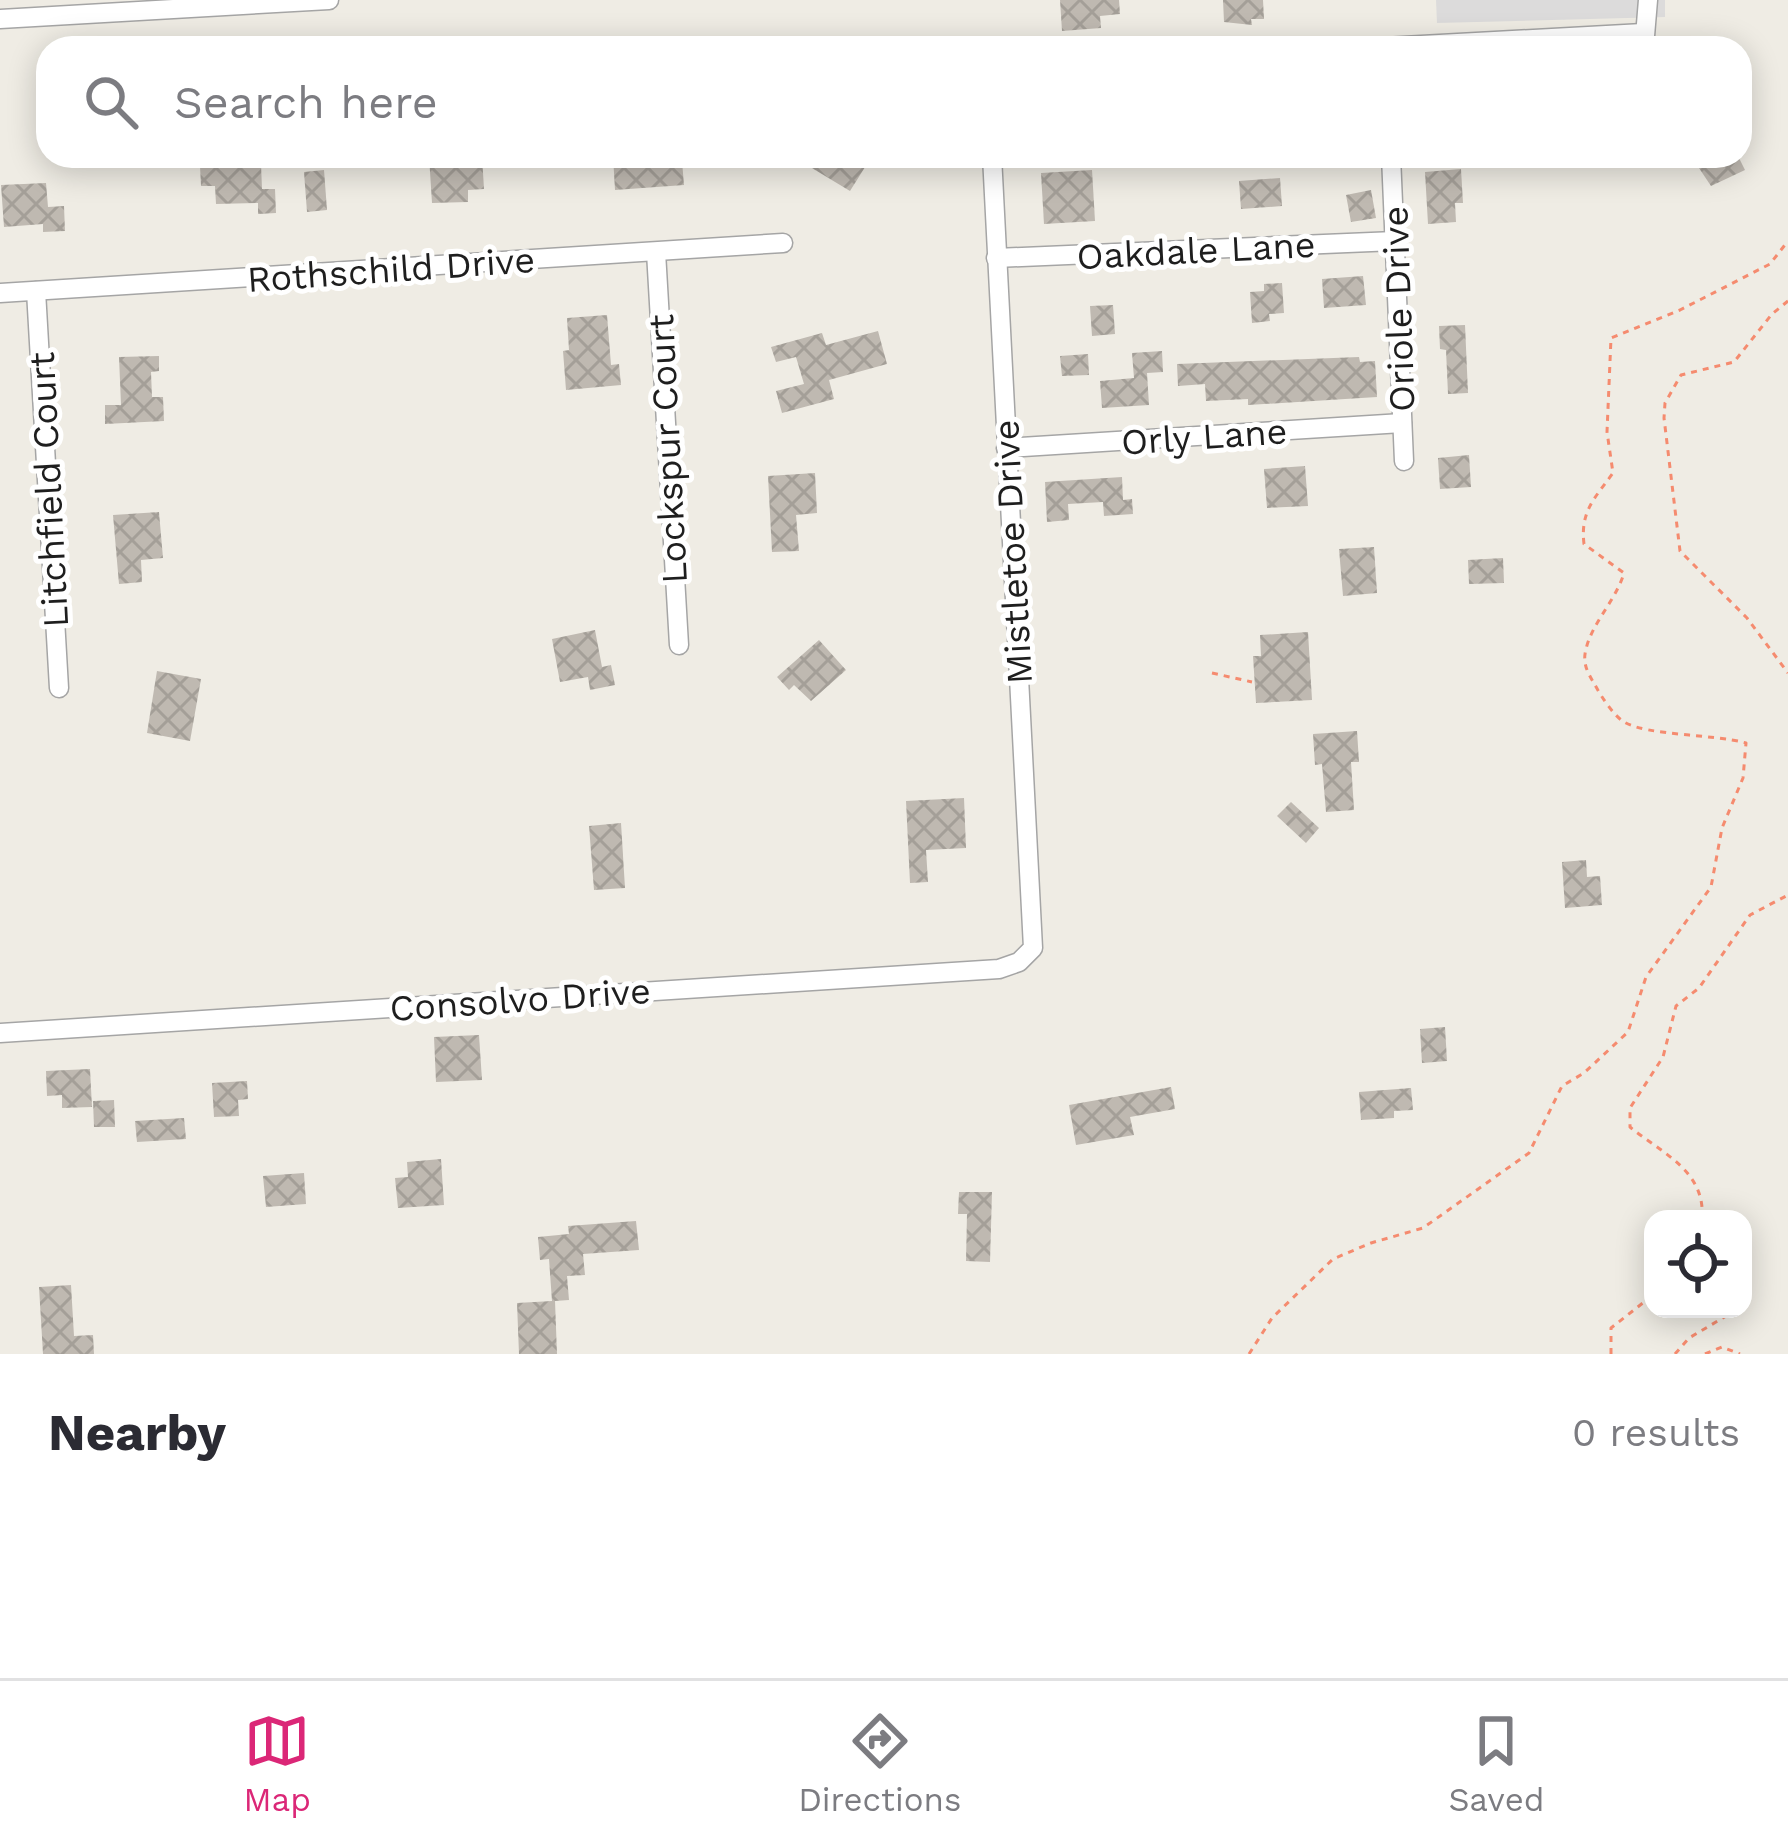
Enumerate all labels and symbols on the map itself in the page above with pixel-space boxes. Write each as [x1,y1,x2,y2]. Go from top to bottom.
street label: Oriole Drive [1374,205,1424,413]
street label: Oakdale Lane [1076,224,1317,278]
street label: Rothschild Drive [246,239,536,301]
street label: Lockspur Court [640,313,696,585]
street label: Litchfield Court [21,351,77,629]
street label: Orly Lane [1120,410,1289,464]
street label: Mistletoe Drive [985,419,1041,685]
street label: Consolvo Drive [388,970,652,1030]

